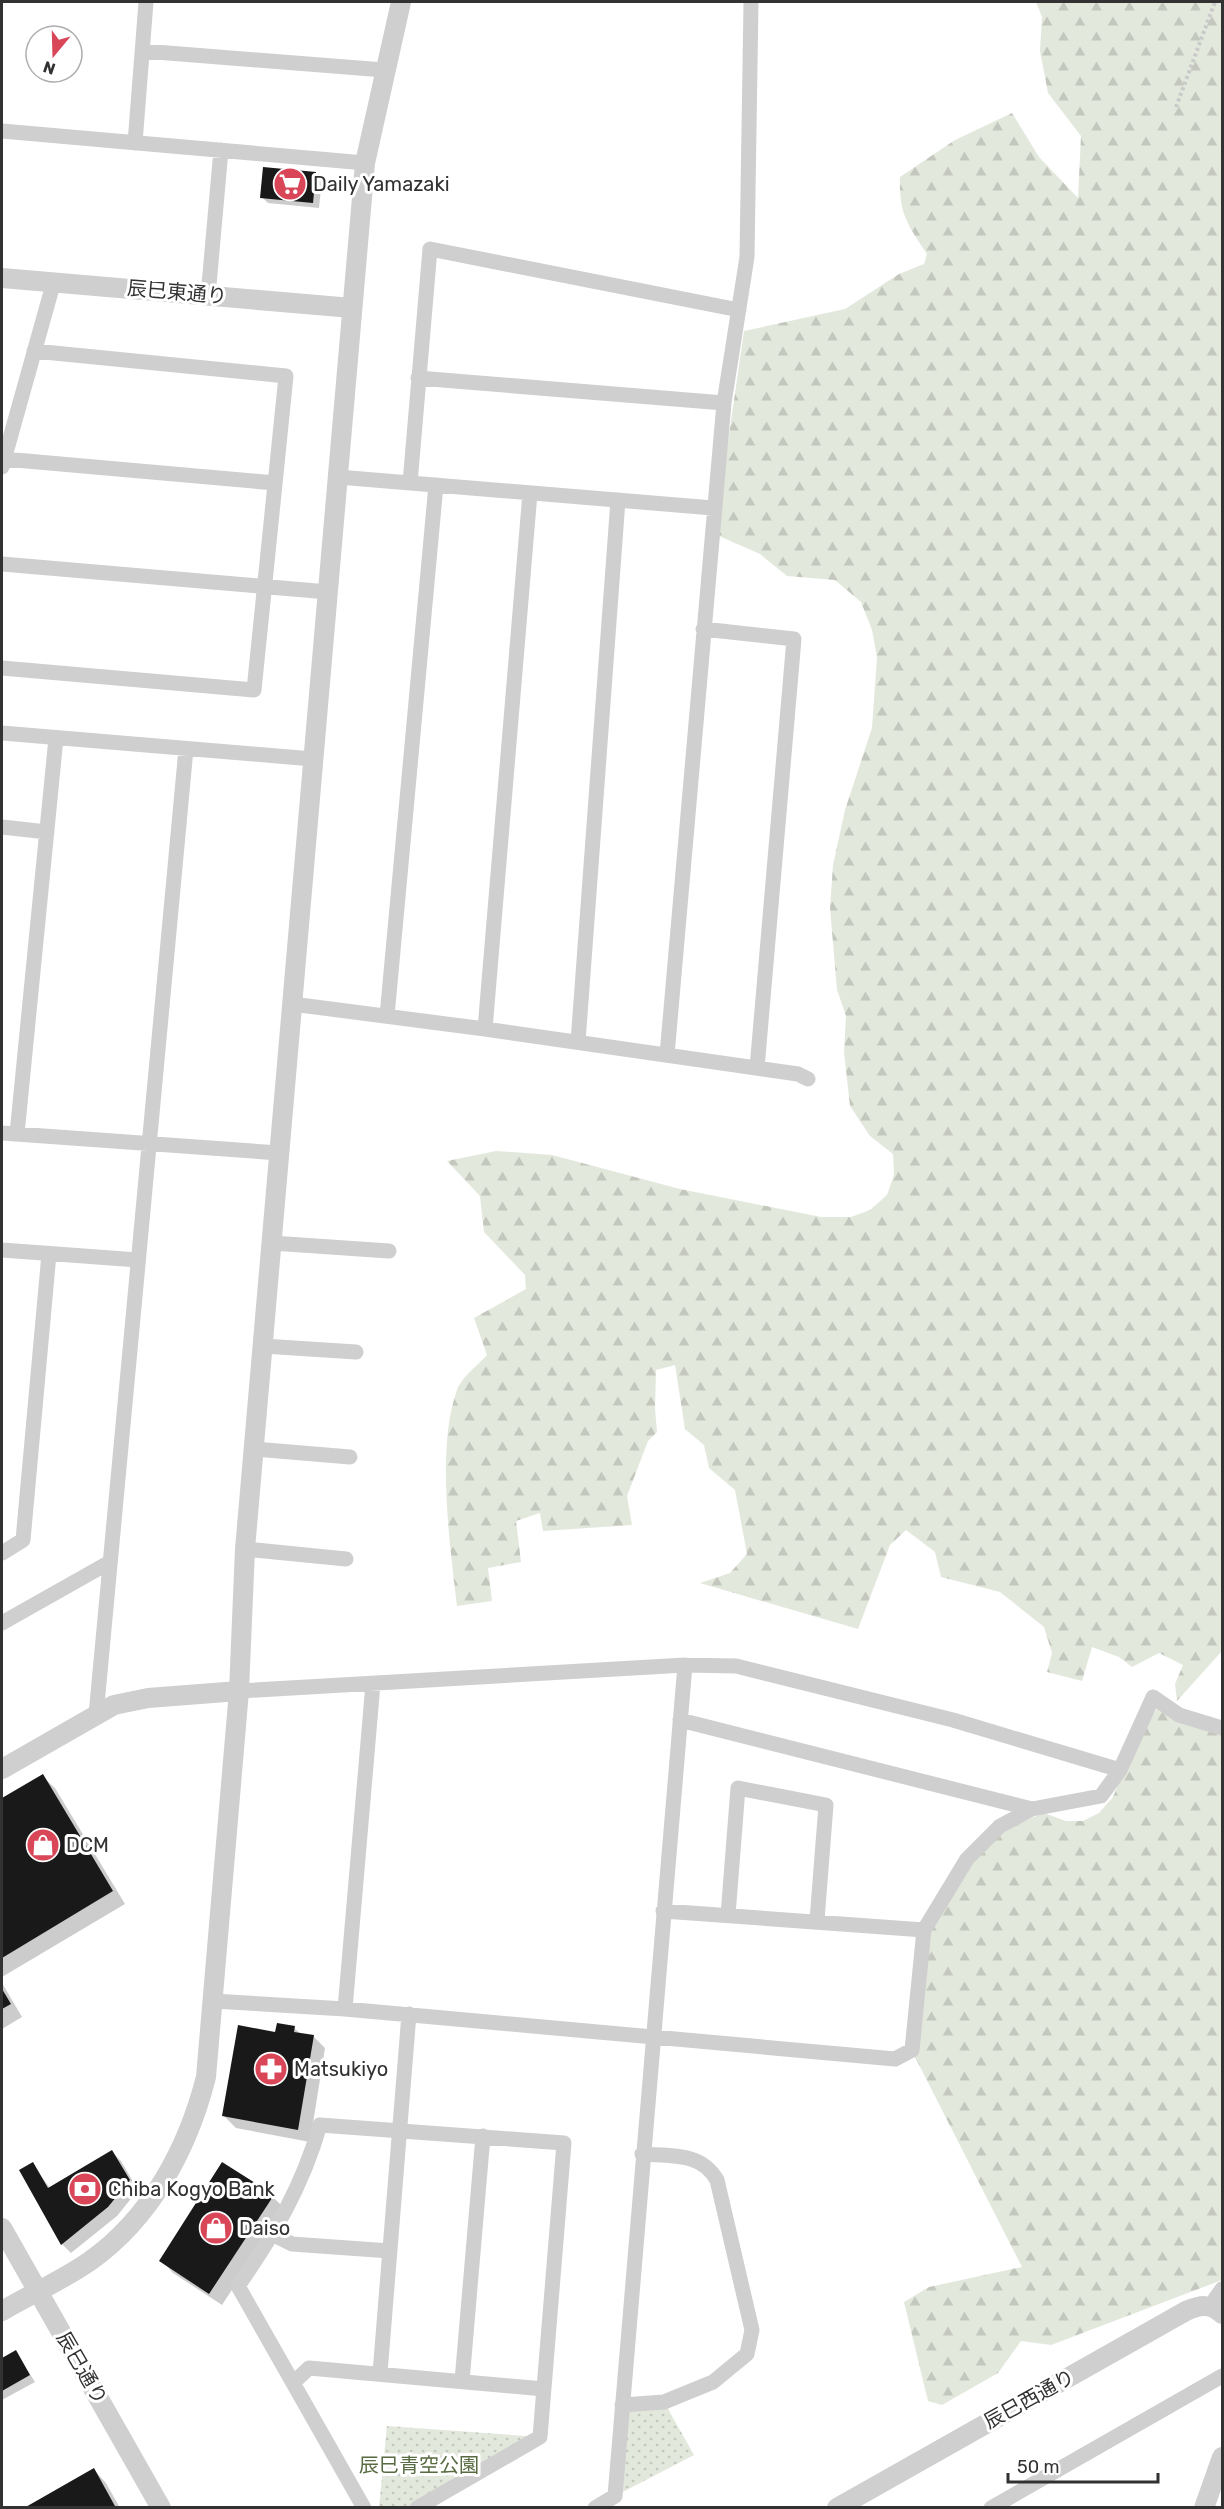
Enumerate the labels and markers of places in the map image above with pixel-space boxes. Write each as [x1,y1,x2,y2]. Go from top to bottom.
supermarket icon: Daily Yamazaki [272,166,308,202]
place label: Daily Yamazaki [313,172,450,196]
shop icon: DCM [25,1827,61,1863]
place label: DCM [66,1833,109,1857]
pharmacy icon: Matsukiyo [253,2051,289,2087]
place label: Matsukiyo [294,2057,388,2081]
bank icon: Chiba Kogyo Bank [67,2171,103,2207]
place label: Chiba Kogyo Bank [108,2177,276,2201]
shop icon: Daiso [198,2210,234,2246]
place label: Daiso [239,2216,290,2240]

